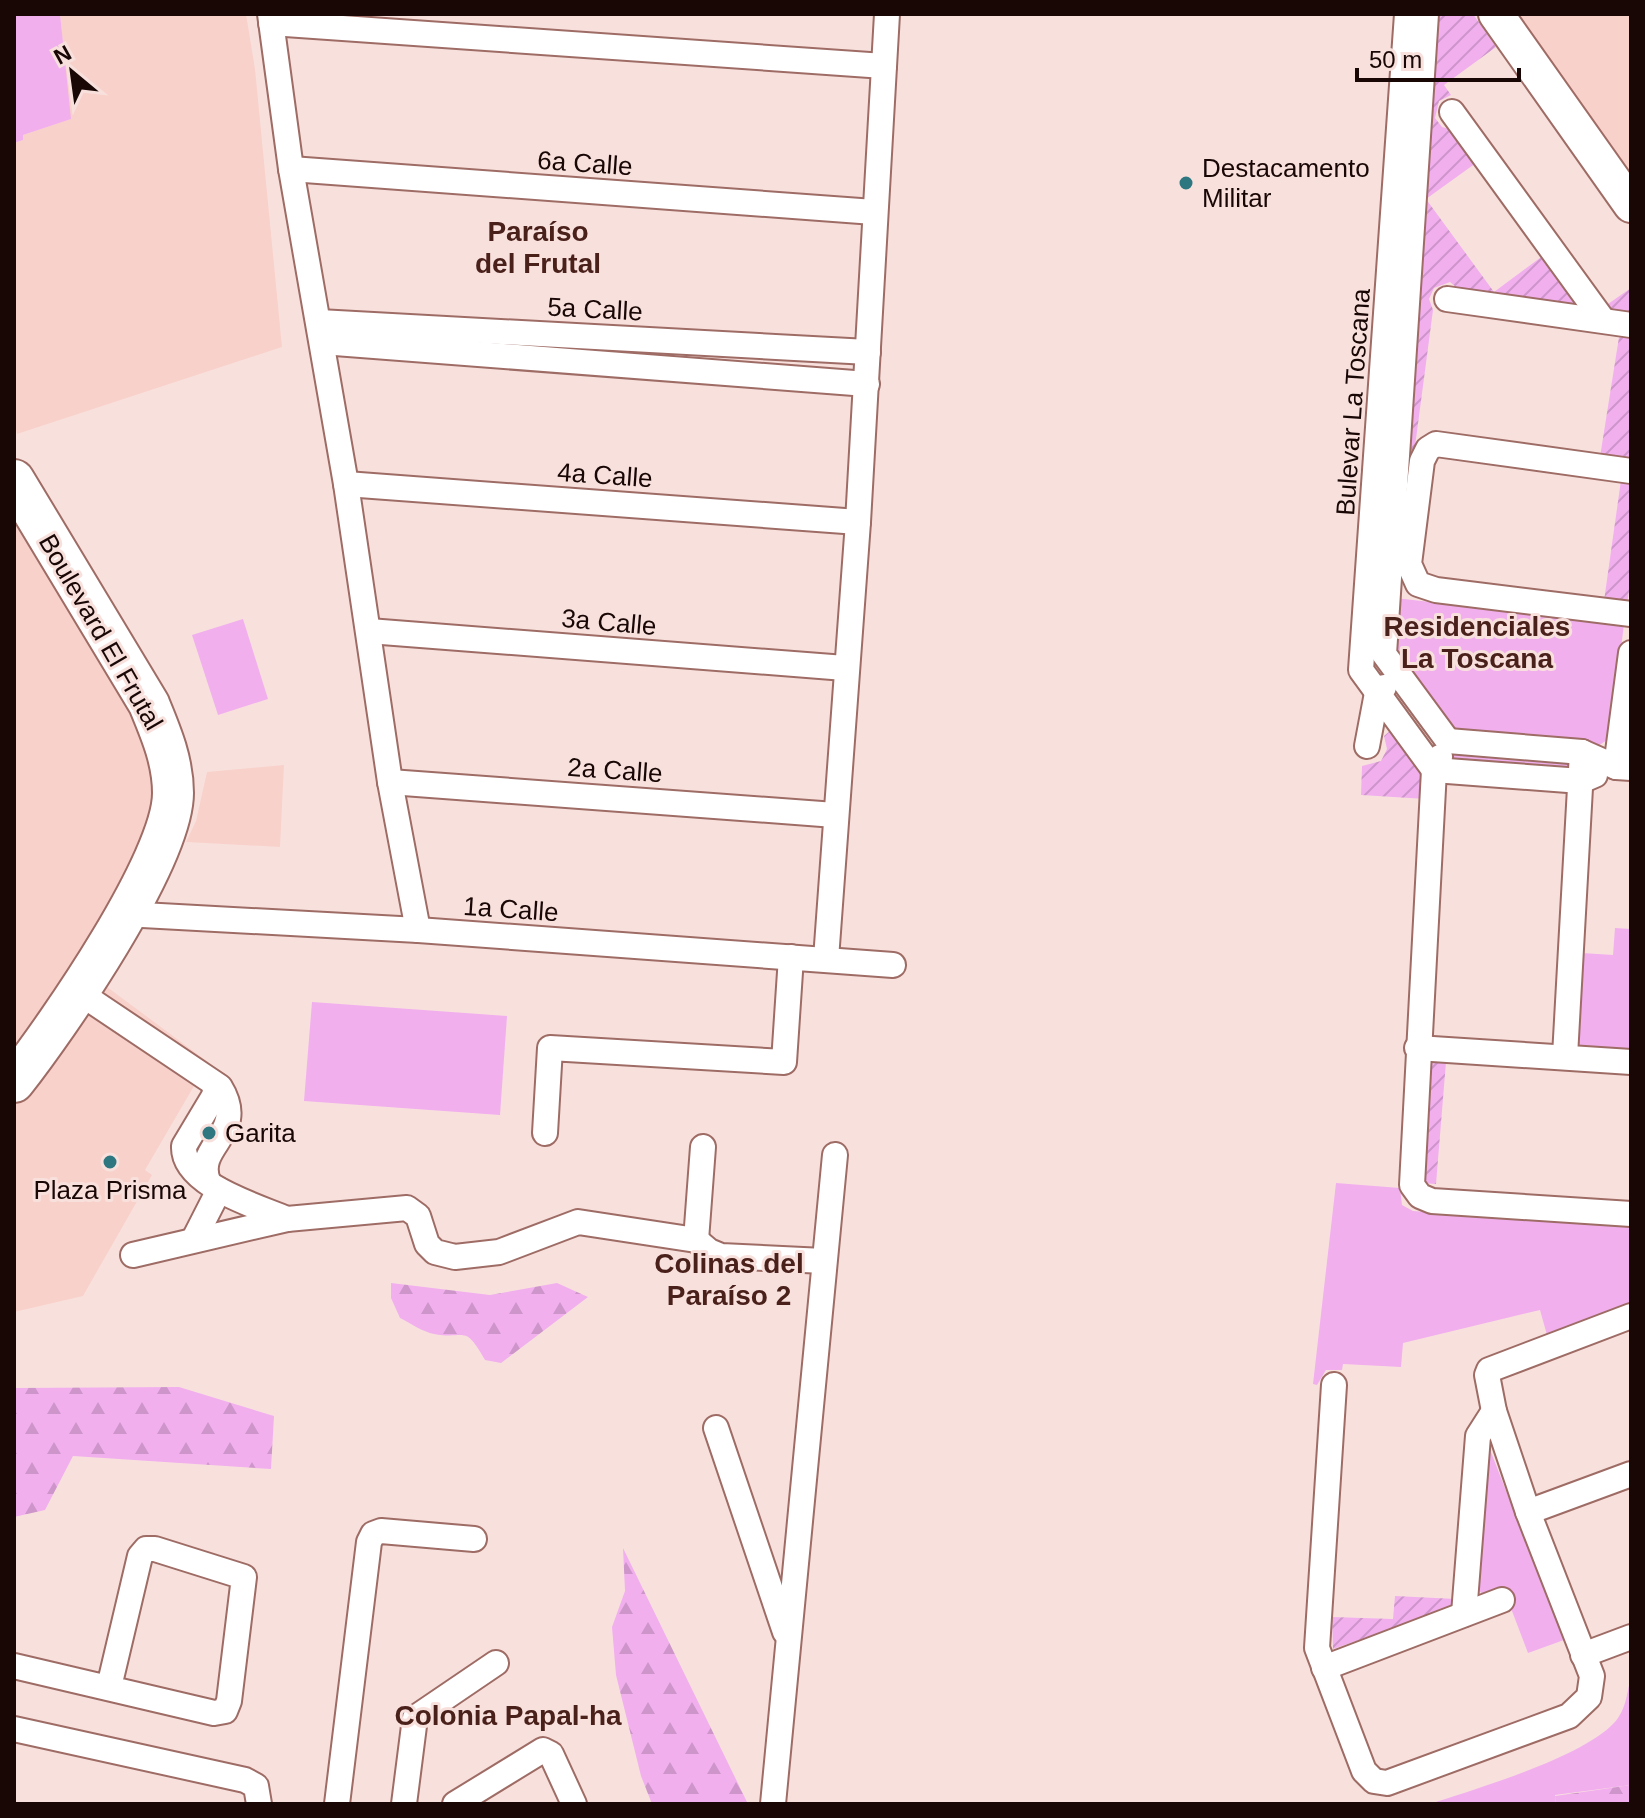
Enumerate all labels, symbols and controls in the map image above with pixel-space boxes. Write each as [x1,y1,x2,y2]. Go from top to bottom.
north arrow [32,32,112,112]
scale bar [1357,32,1519,82]
text: N [50,40,76,70]
text: 50 m [1369,46,1422,73]
street label: 6a Calle [536,145,634,181]
place label: Destacamento Militar [1202,153,1370,213]
marker: Destacamento Militar [1177,174,1195,192]
district label: Paraíso del Frutal [475,216,601,279]
street label: Bulevar La Toscana [1330,287,1376,517]
street label: 5a Calle [547,292,643,326]
street label: 4a Calle [556,457,654,493]
street label: Boulevard El Frutal [33,529,169,735]
street label: 3a Calle [560,603,658,641]
district label: Residenciales La Toscana [1384,611,1570,674]
street label: 2a Calle [566,752,664,788]
street label: 1a Calle [462,891,560,927]
place label: Garita [225,1118,296,1148]
marker: Garita [200,1124,218,1142]
marker: Plaza Prisma [101,1153,119,1171]
place label: Plaza Prisma [33,1175,187,1205]
district label: Colinas del Paraíso 2 [654,1248,804,1311]
district label: Colonia Papal-ha [394,1700,622,1731]

